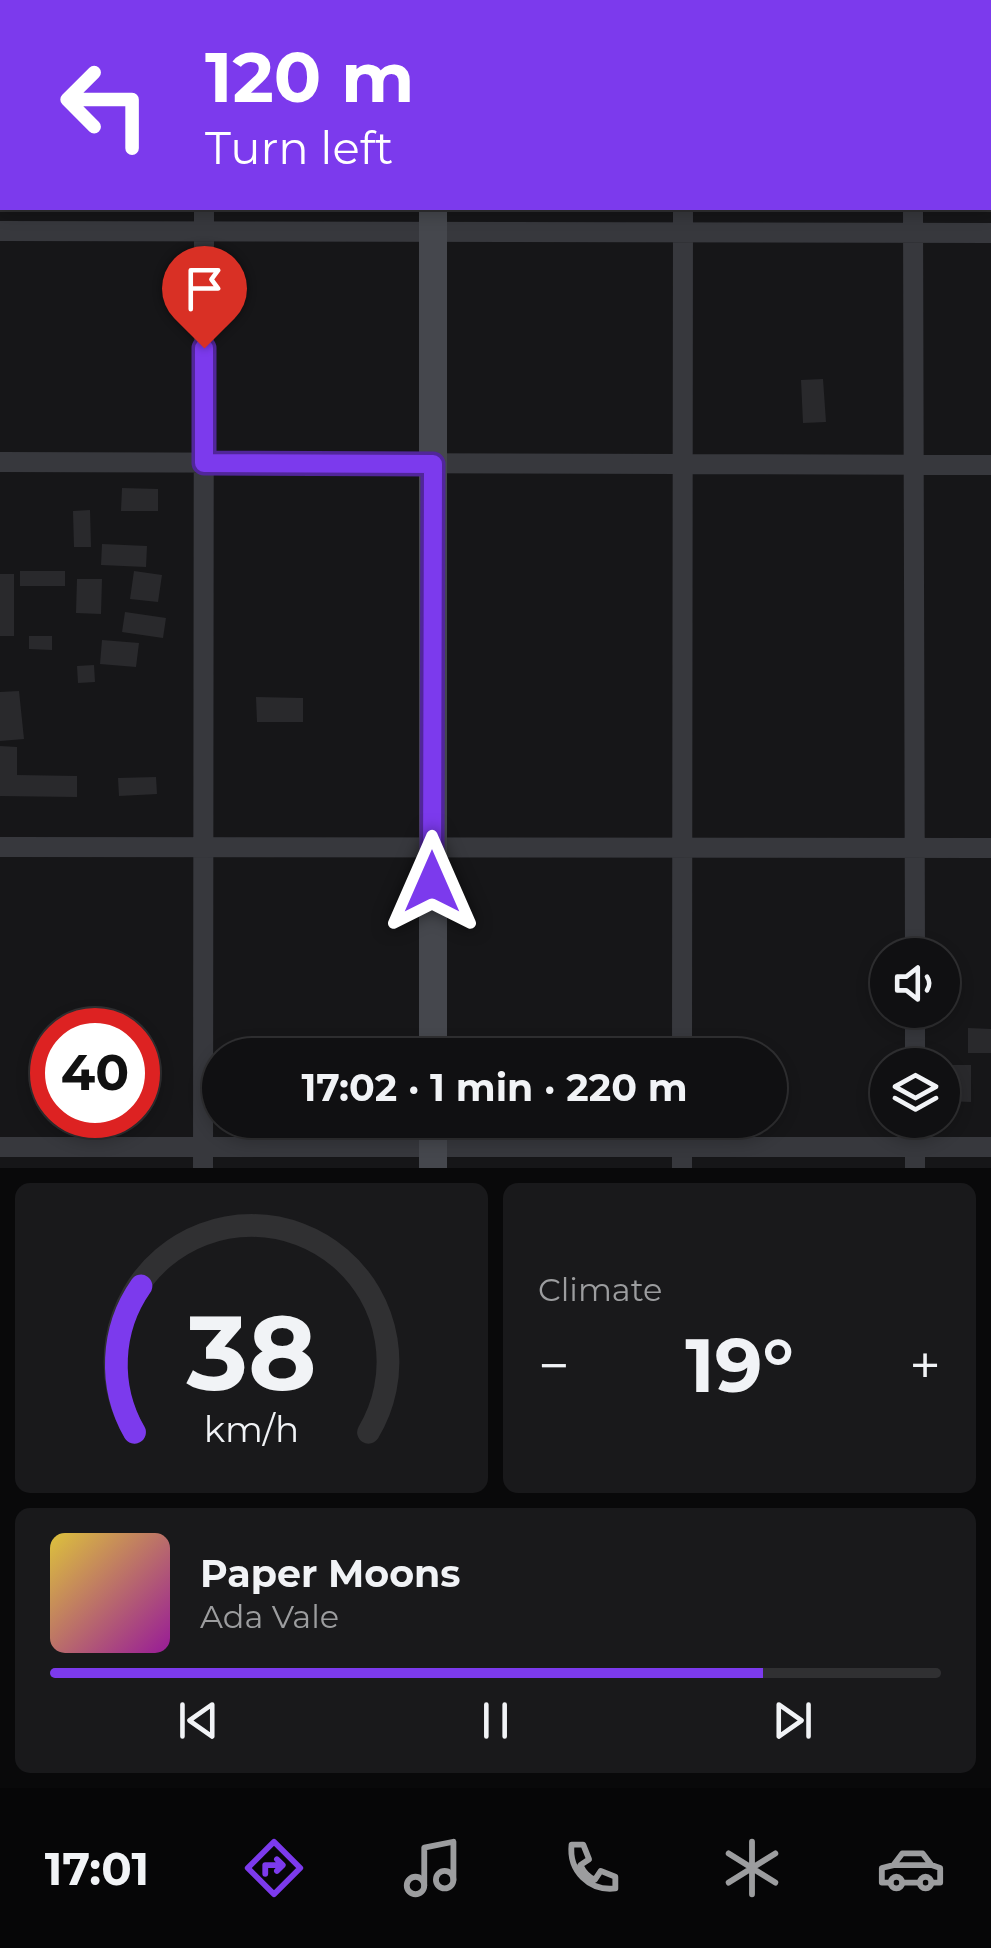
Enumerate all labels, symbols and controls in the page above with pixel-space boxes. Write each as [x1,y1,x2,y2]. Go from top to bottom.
text: 120 m [205,34,415,120]
icon: left [40,40,170,170]
text: Turn left [205,120,393,175]
pin [162,246,247,349]
icon: arrive [177,261,232,316]
position arrow [380,830,484,934]
map controls [870,938,960,1138]
button: sound [870,938,960,1028]
speed limit sign: 40 [30,1008,160,1138]
button: layers [870,1048,960,1138]
text: 17:02 · 1 min · 220 m [301,1064,688,1111]
text: Climate [538,1270,662,1309]
text: 38 [185,1289,317,1416]
text: 19° [685,1319,794,1411]
text: − [538,1332,570,1399]
text: + [909,1332,941,1399]
text: km/h [204,1407,299,1451]
text: Paper Moons [200,1550,461,1597]
text: Ada Vale [200,1597,339,1636]
icon: previous [171,1693,226,1748]
icon: pause [468,1693,523,1748]
icon: next [765,1693,820,1748]
icon: directions [239,1833,309,1903]
icon: music [398,1833,468,1903]
icon: phone [557,1833,627,1903]
icon: climate [717,1833,787,1903]
icon: car [876,1833,946,1903]
text: 17:01 [45,1841,149,1896]

